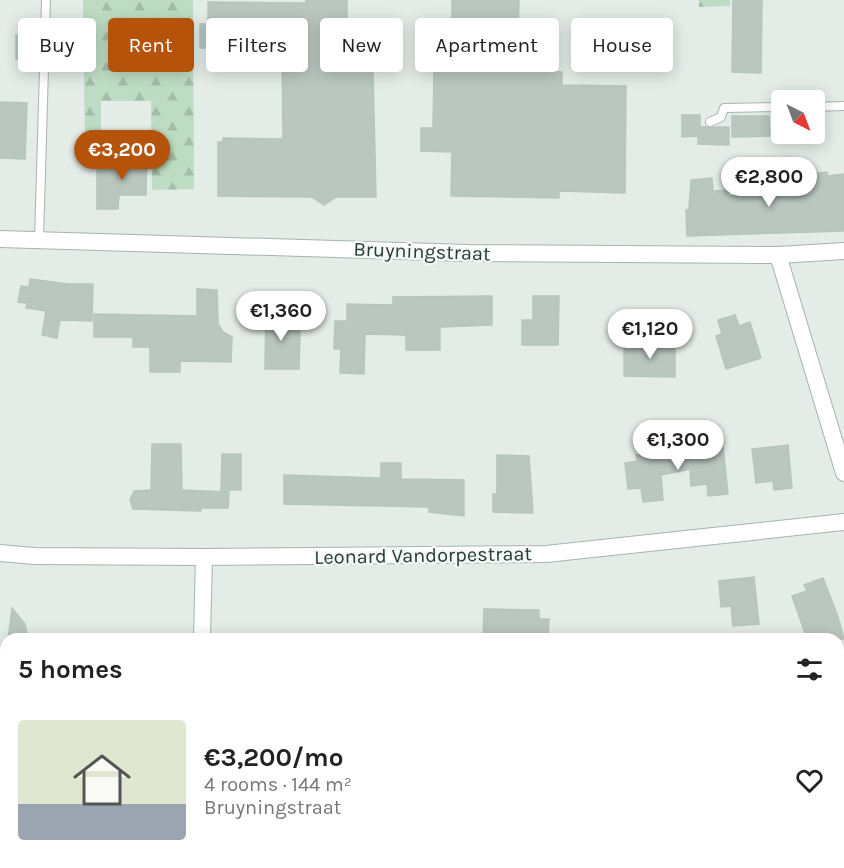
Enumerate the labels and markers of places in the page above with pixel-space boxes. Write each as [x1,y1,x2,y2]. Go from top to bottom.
pin: €3,200 [73,130,171,181]
pin: €2,800 [720,157,818,208]
pin: €1,360 [232,291,330,342]
pin: €1,120 [601,309,699,360]
pin: €1,300 [629,420,727,471]

